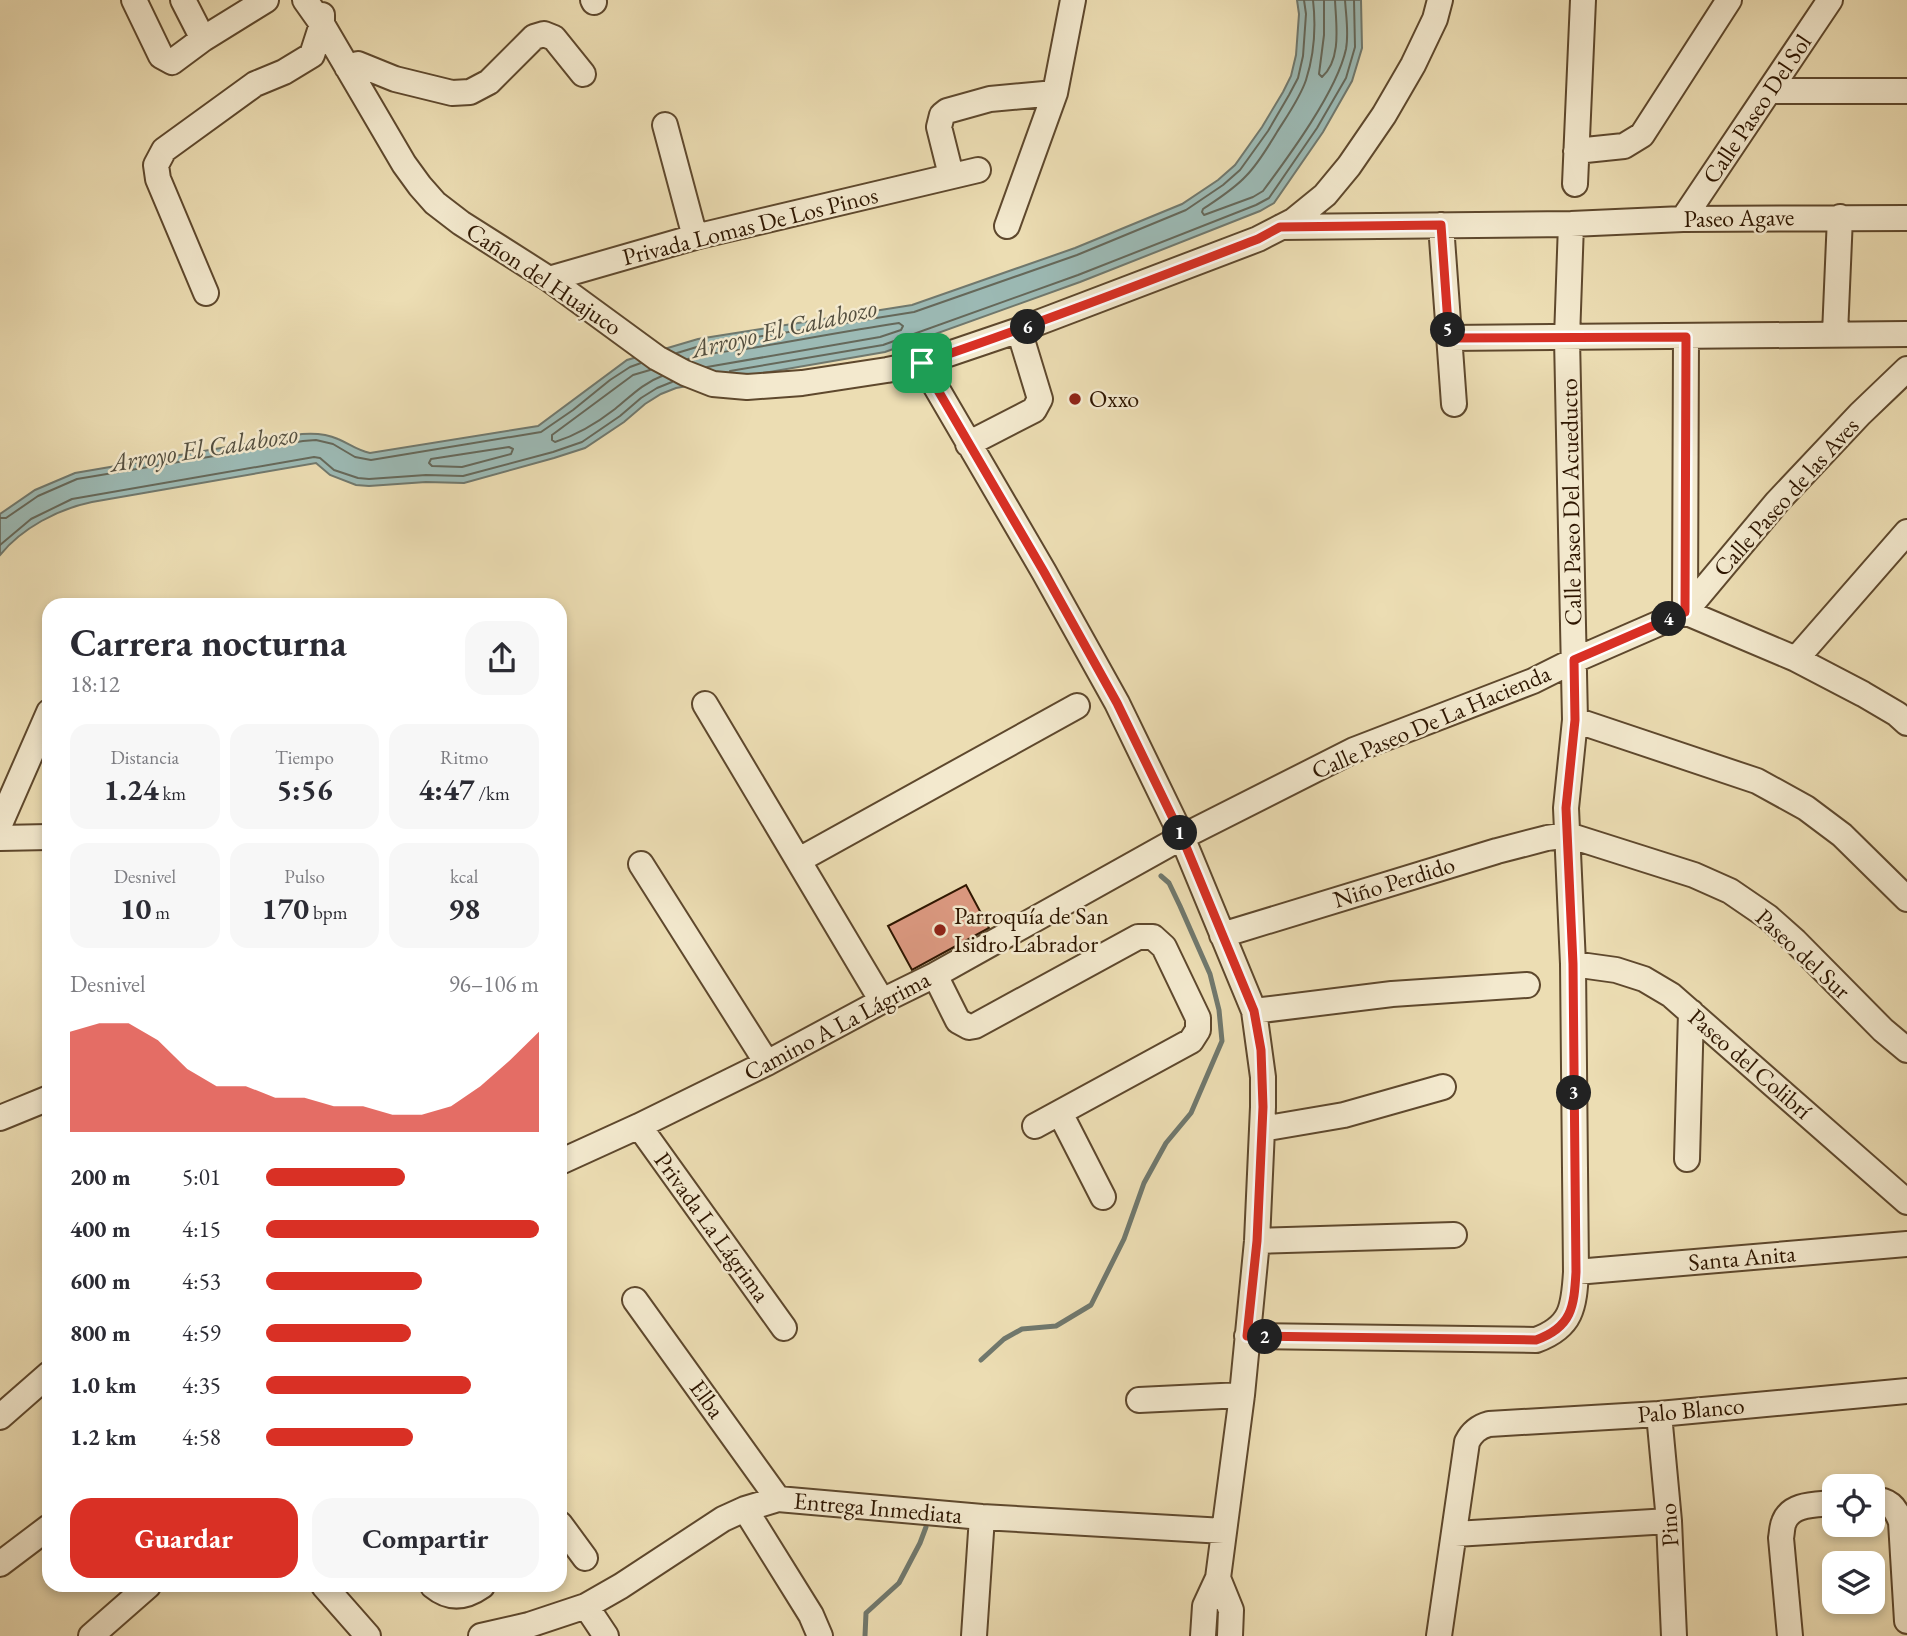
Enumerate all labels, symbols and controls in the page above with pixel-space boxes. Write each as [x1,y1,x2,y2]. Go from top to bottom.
street label: Calle Paseo Del Sol [1695,28,1818,189]
street label: Privada Lomas De Los Pinos [619,179,881,272]
street label: Paseo Agave [1683,201,1795,234]
street label: Cañon del Huajuco [460,215,628,342]
water label: Arroyo El Calabozo [686,290,880,366]
pin: 6 [1010,310,1046,344]
pin: 5 [1430,312,1466,348]
text: 6 [1022,314,1033,339]
text: 5 [1442,317,1453,342]
pin [892,333,952,393]
icon: arrive [903,344,941,382]
street label: Calle Paseo Del Acueducto [1553,378,1588,626]
place label: Oxxo [1089,383,1139,414]
marker: Oxxo [1067,391,1083,407]
street label: Calle Paseo de las Aves [1706,411,1865,583]
water label: Arroyo El Calabozo [106,416,300,480]
pin: 4 [1652,602,1686,636]
text: 4 [1663,606,1674,631]
text: Carrera nocturna [70,618,347,667]
button: share [465,621,539,695]
street label: Calle Paseo De La Hacienda [1307,657,1555,786]
text: 18:12 [70,669,120,699]
text: Distancia [110,745,179,770]
text: Tiempo [275,745,334,770]
text: Ritmo [440,745,488,770]
text: 1.24 [104,770,159,809]
text: 5:56 [276,770,333,809]
text: 4:47 [419,770,475,809]
text: km [159,781,186,806]
text: /km [475,781,510,806]
pin: 1 [1162,816,1198,850]
text: 1 [1174,820,1185,845]
street label: Niño Perdido [1329,848,1459,915]
text: Desnivel [114,864,176,889]
text: Pulso [284,864,325,889]
text: kcal [450,864,478,889]
text: 10 [120,889,151,928]
text: 170 [262,889,309,928]
text: 98 [448,889,480,928]
text: m [151,900,170,925]
text: bpm [309,900,347,925]
place label: Parroquía de San Isidro Labrador [954,900,1109,959]
street label: Paseo del Sur [1749,902,1857,1006]
marker: Parroquía de San Isidro Labrador [932,922,948,938]
street label: Camino A La Lágrima [738,963,936,1088]
text: Desnivel [70,969,146,999]
text: 96–106 m [449,969,539,999]
street label: Paseo del Colibrí [1682,1002,1819,1126]
pin: 3 [1556,1076,1592,1110]
text: 3 [1568,1080,1579,1105]
street label: Privada La Lágrima [648,1146,777,1308]
text: 200 m [70,1162,131,1192]
text: 5:01 [182,1162,221,1192]
text: 400 m [70,1214,131,1244]
text: 4:15 [182,1214,221,1244]
street label: Santa Anita [1687,1237,1797,1278]
text: 600 m [70,1266,131,1296]
text: 4:53 [182,1266,221,1296]
text: 800 m [70,1318,131,1348]
text: 4:59 [182,1318,221,1348]
pin: 2 [1248,1320,1282,1354]
text: 2 [1259,1324,1270,1349]
text: 1.0 km [70,1370,137,1400]
text: 4:35 [182,1370,221,1400]
street label: Elba [683,1373,732,1425]
street label: Palo Blanco [1636,1389,1746,1430]
text: 1.2 km [70,1422,137,1452]
text: 4:58 [182,1422,221,1452]
map controls [1822,1474,1885,1614]
button: locate [1822,1474,1885,1537]
street label: Entrega Inmediata [792,1485,964,1530]
button: Guardar [70,1498,298,1578]
button: Compartir [312,1498,539,1578]
street label: Pino [1652,1502,1685,1548]
button: layers [1822,1551,1885,1614]

